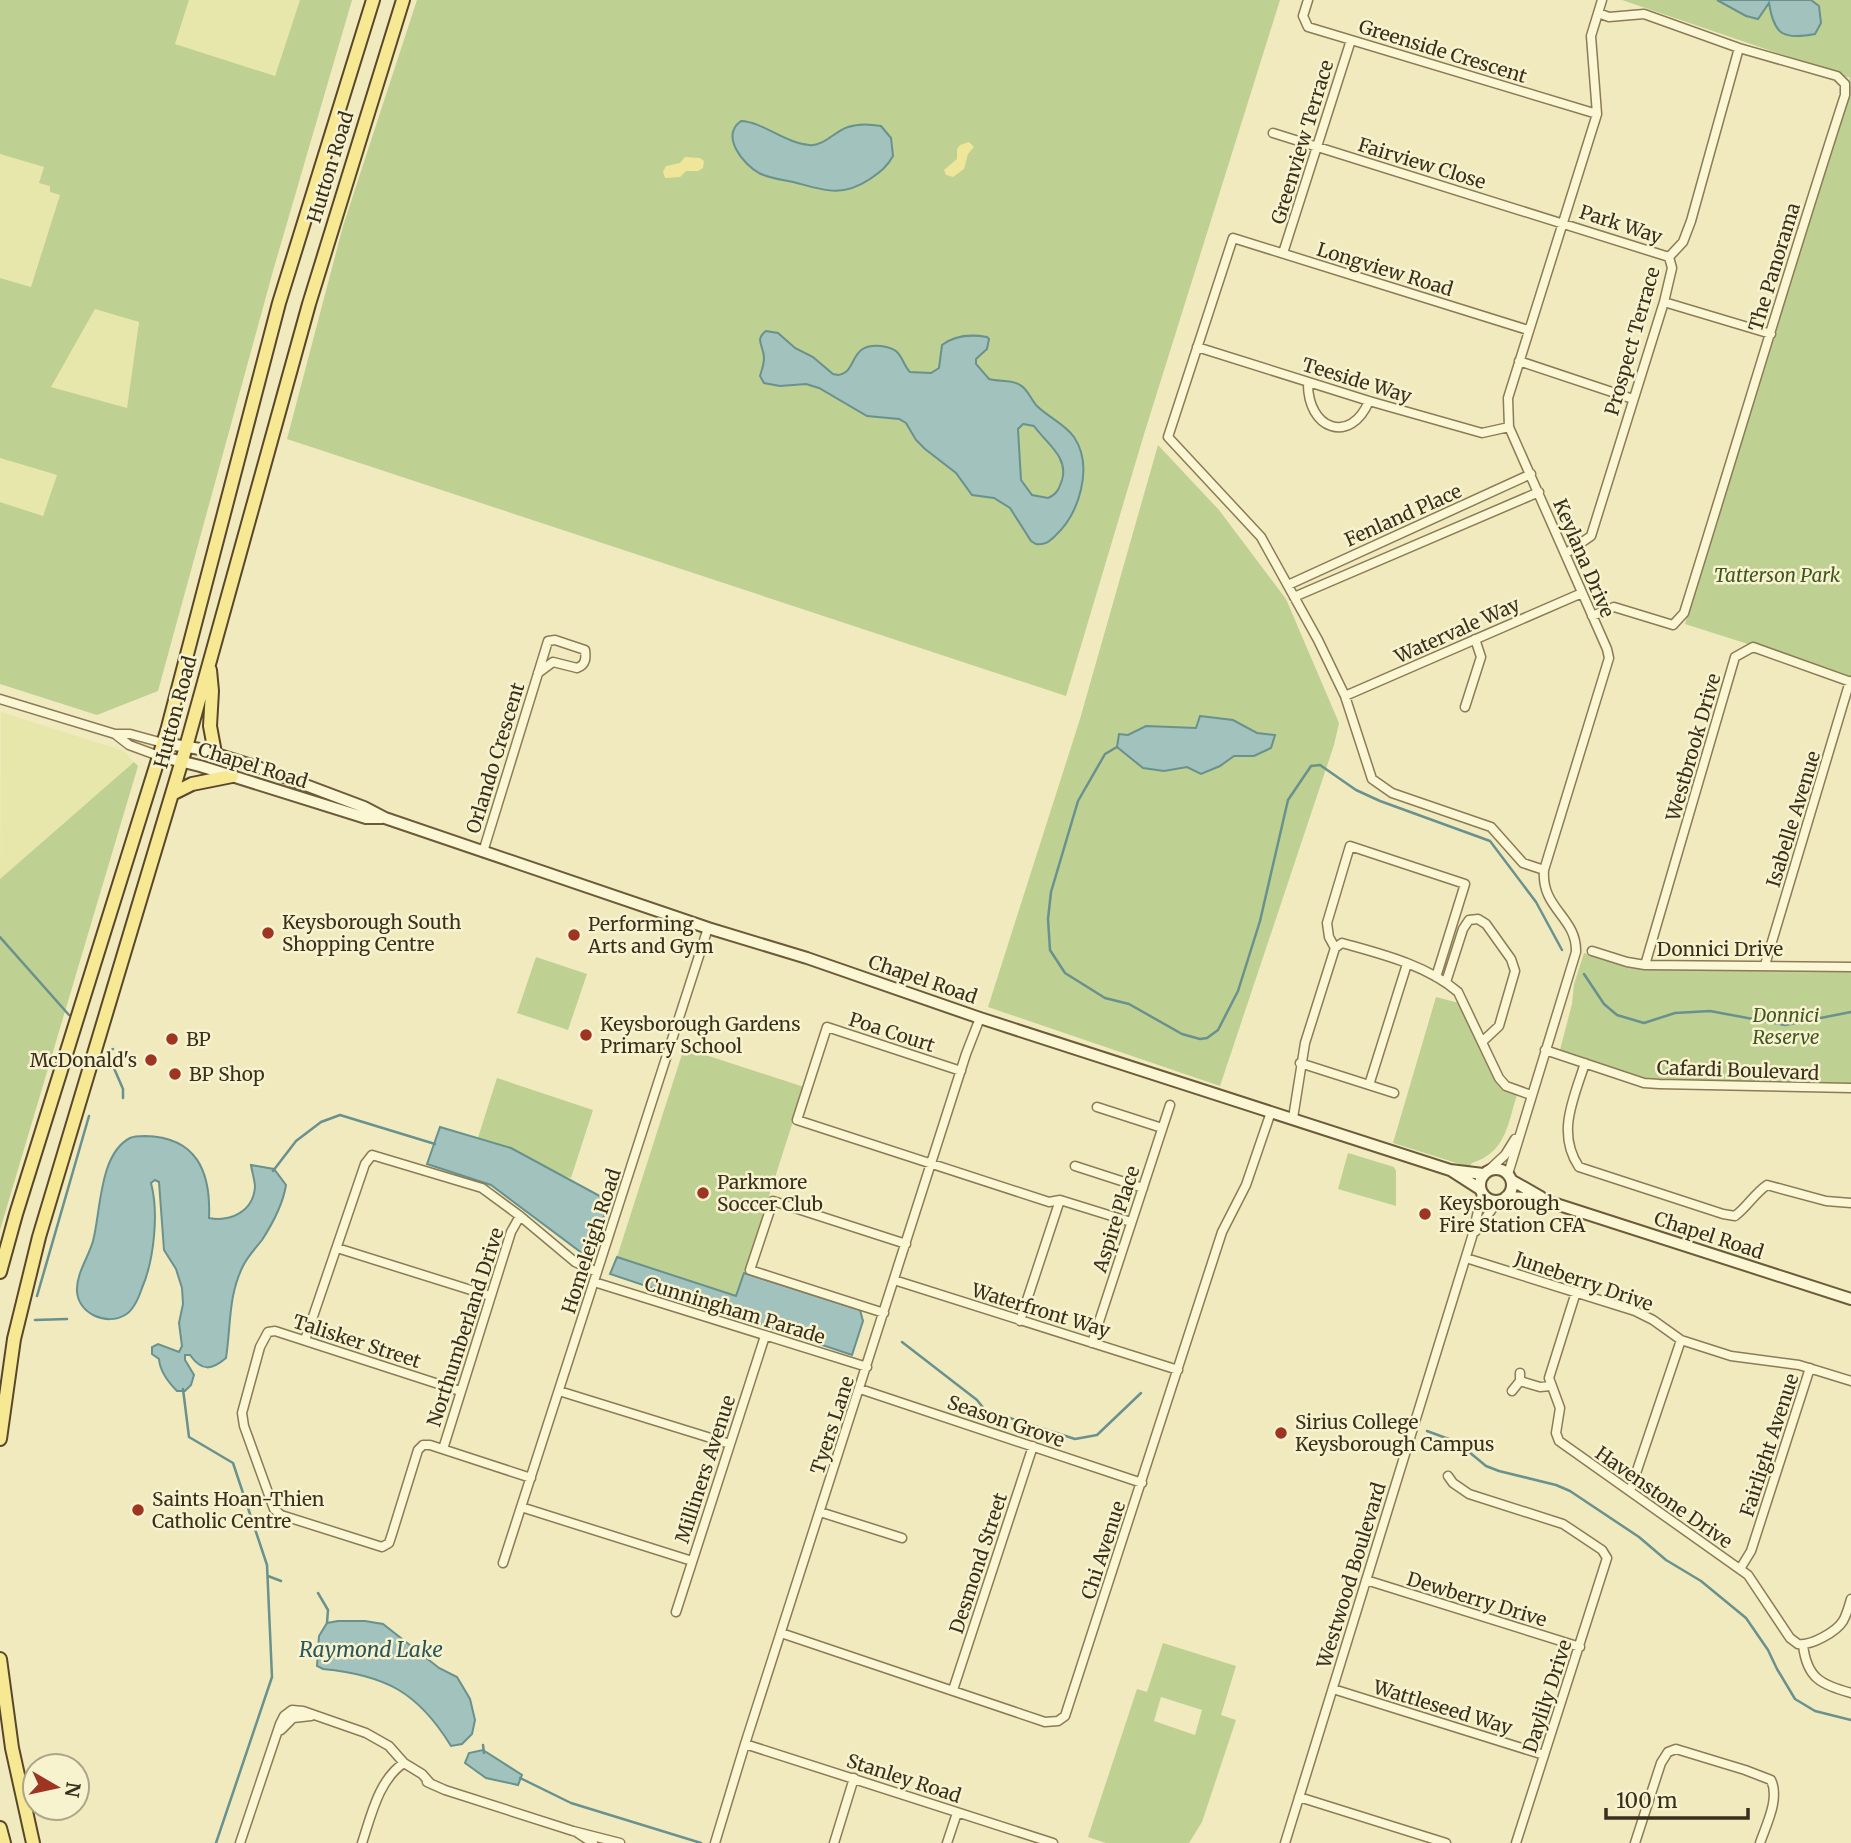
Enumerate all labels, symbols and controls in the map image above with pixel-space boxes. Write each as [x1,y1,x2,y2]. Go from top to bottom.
street label: Greenside Crescent [1356,14,1530,88]
street label: Greenview Terrace [1266,57,1338,227]
street label: Hutton Road [302,108,358,226]
street label: Fairview Close [1355,132,1489,194]
street label: Park Way [1576,199,1666,249]
street label: The Panorama [1743,200,1805,334]
street label: Longview Road [1314,237,1456,301]
street label: Prospect Terrace [1599,264,1665,418]
street label: Teeside Way [1299,352,1415,408]
street label: Fenland Place [1341,478,1465,551]
street label: Keylana Drive [1548,495,1620,621]
park label: Tatterson Park [1714,563,1841,587]
street label: Watervale Way [1390,592,1523,669]
street label: Hutton Road [148,653,202,771]
street label: Westbrook Drive [1660,670,1726,824]
street label: Orlando Crescent [461,679,530,836]
street label: Chapel Road [195,737,311,793]
street label: Isabelle Avenue [1761,748,1825,890]
place label: Keysborough South Shopping Centre [282,910,462,956]
place label: Performing Arts and Gym [587,912,714,958]
marker: Keysborough South Shopping Centre [260,925,276,941]
marker: Performing Arts and Gym [566,927,582,943]
street label: Donnici Drive [1657,937,1783,961]
street label: Chapel Road [865,949,981,1009]
park label: Donnici Reserve [1752,1003,1820,1049]
street label: Poa Court [846,1007,939,1057]
place label: Keysborough Gardens Primary School [600,1012,801,1058]
place label: BP [186,1027,211,1051]
marker: Keysborough Gardens Primary School [578,1027,594,1043]
marker: BP [164,1031,180,1047]
place label: McDonald's [30,1048,137,1072]
marker: McDonald's [143,1052,159,1068]
street label: Cafardi Boulevard [1656,1055,1820,1085]
place label: BP Shop [189,1062,265,1086]
marker: BP Shop [167,1066,183,1082]
street label: Aspire Place [1087,1163,1145,1276]
street label: Homeleigh Road [556,1166,626,1316]
place label: Parkmore Soccer Club [717,1170,823,1216]
marker: Parkmore Soccer Club [695,1185,711,1201]
place label: Keysborough Fire Station CFA [1439,1191,1586,1237]
marker: Keysborough Fire Station CFA [1417,1206,1433,1222]
street label: Chapel Road [1651,1206,1767,1264]
street label: Northumberland Drive [421,1224,509,1430]
street label: Juneberry Drive [1511,1246,1656,1316]
street label: Cunningham Parade [642,1271,828,1349]
street label: Waterfront Way [968,1277,1113,1342]
street label: Talisker Street [290,1309,425,1373]
street label: Fairlight Avenue [1735,1370,1803,1520]
street label: Tyers Lane [805,1373,859,1477]
street label: Season Grove [944,1390,1068,1452]
street label: Milliners Avenue [670,1392,740,1546]
place label: Sirius College Keysborough Campus [1295,1410,1494,1456]
marker: Sirius College Keysborough Campus [1273,1425,1289,1441]
street label: Havenstone Drive [1591,1441,1737,1553]
street label: Westwood Boulevard [1311,1479,1391,1672]
place label: Saints Hoan-Thien Catholic Centre [152,1487,325,1533]
street label: Desmond Street [944,1489,1012,1636]
street label: Chi Avenue [1076,1498,1130,1602]
marker: Saints Hoan-Thien Catholic Centre [130,1502,146,1518]
street label: Dewberry Drive [1404,1566,1550,1632]
water label: Raymond Lake [299,1636,443,1663]
street label: Daylily Drive [1517,1636,1577,1755]
street label: Wattleseed Way [1370,1674,1515,1740]
street label: Stanley Road [844,1748,964,1808]
north arrow [21,1752,91,1822]
scale bar [1606,1776,1748,1820]
text: N [60,1780,86,1799]
text: 100 m [1616,1787,1678,1814]

